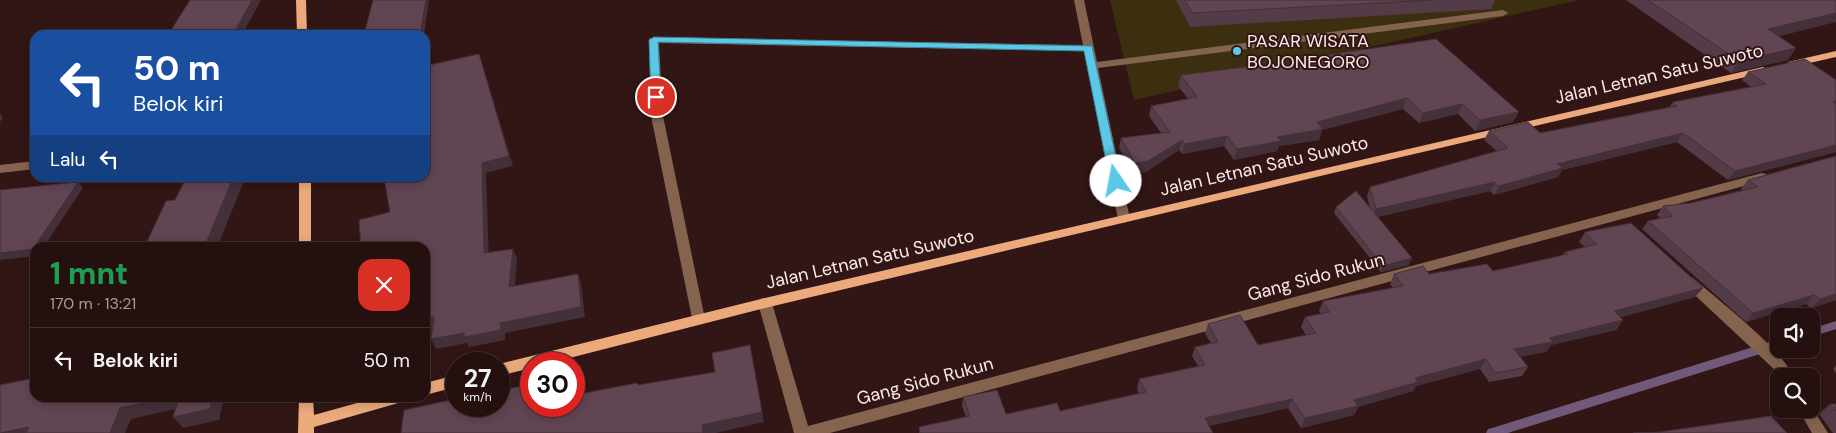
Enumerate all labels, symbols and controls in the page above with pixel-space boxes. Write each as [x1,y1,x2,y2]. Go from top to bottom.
place label: PASAR WISATA BOJONEGORO [1247,29,1370,74]
street label: Jalan Letnan Satu Suwoto [1552,38,1766,110]
text: 50 m [133,45,221,91]
marker: PASAR WISATA BOJONEGORO [1231,45,1243,57]
icon: left [50,50,115,115]
pin [635,76,677,118]
icon: arrive [642,83,670,111]
text: Belok kiri [133,89,223,118]
street label: Jalan Letnan Satu Suwoto [1157,130,1371,202]
icon: left [95,145,123,173]
text: Lalu [50,147,85,172]
position arrow [1089,154,1141,206]
street label: Jalan Letnan Satu Suwoto [763,223,977,295]
street label: Gang Sido Rukun [1245,247,1387,307]
text: 1 mnt [50,254,128,293]
button: close [358,259,410,311]
text: 170 m · 13:21 [50,293,136,314]
map controls [1770,308,1820,418]
button: sound [1770,308,1820,358]
icon: left [50,346,78,374]
text: Belok kiri [93,348,178,373]
text: 50 m [363,348,410,373]
street label: Gang Sido Rukun [854,351,996,411]
speed limit sign: 30 [520,352,585,417]
text: 27 [464,362,491,395]
button: search [1770,368,1820,418]
text: km/h [463,389,492,405]

